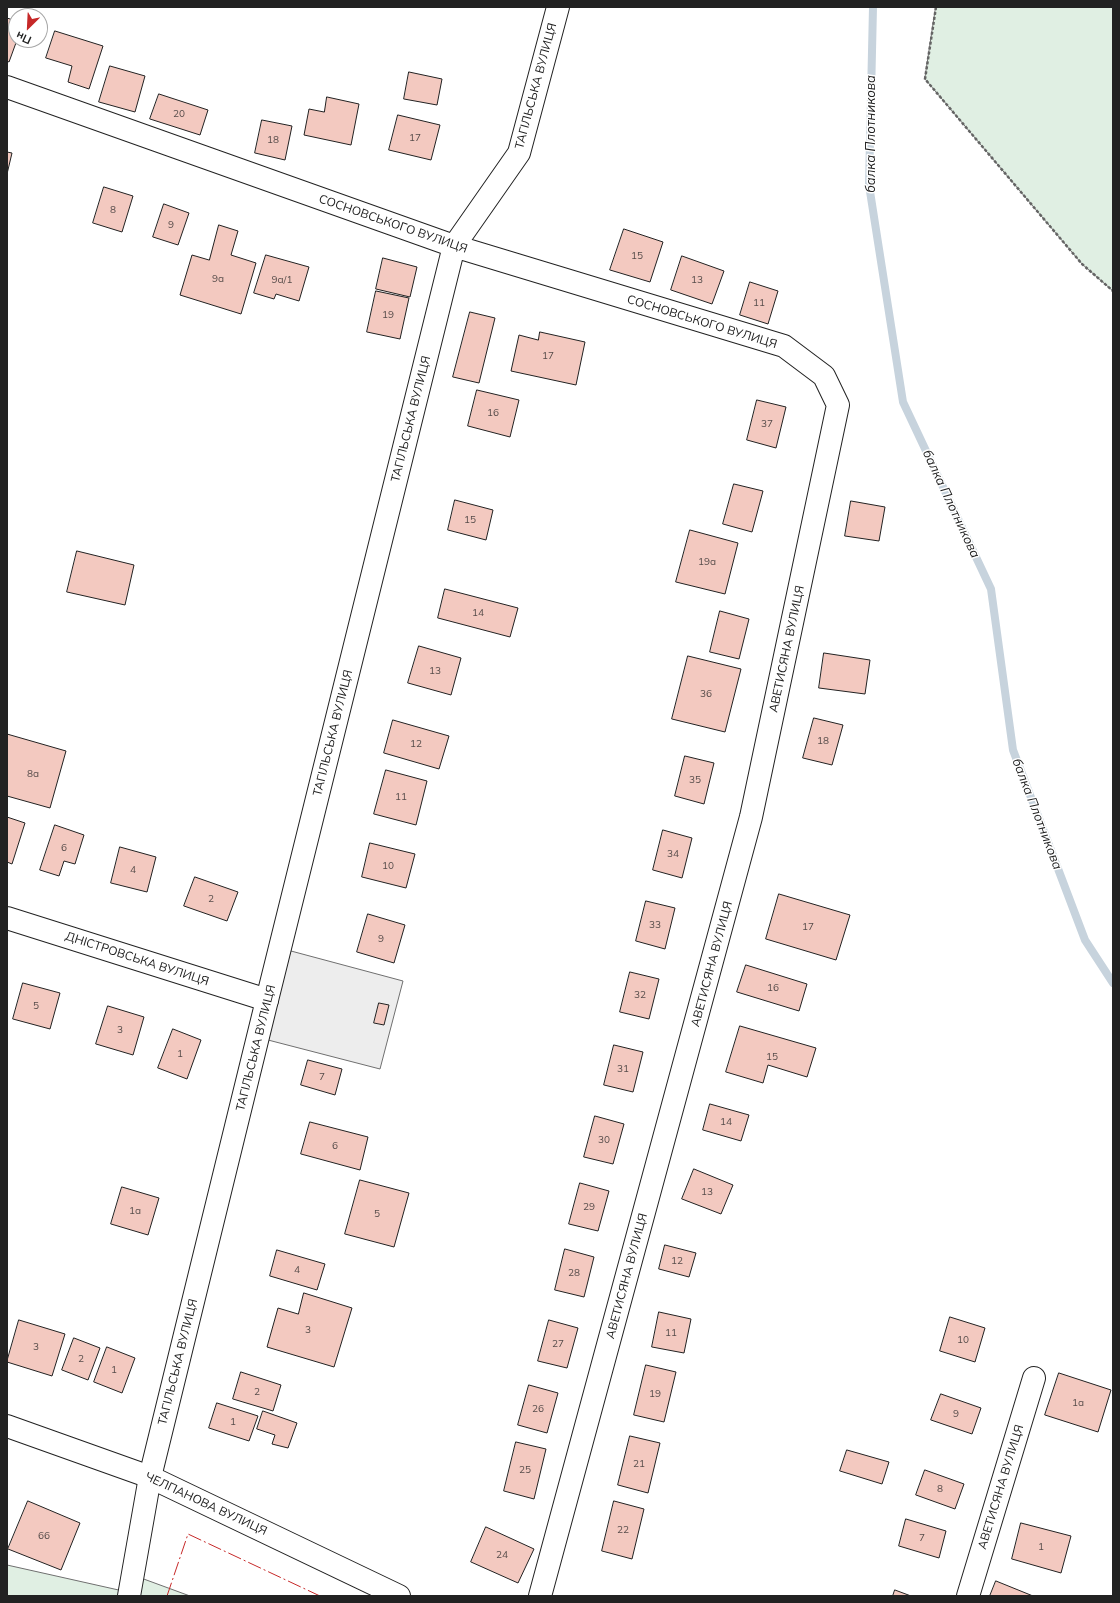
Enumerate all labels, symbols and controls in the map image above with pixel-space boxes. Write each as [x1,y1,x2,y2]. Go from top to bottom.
north arrow [8,8,48,48]
street label: ТАГІЛЬСЬКА ВУЛИЦЯ [512,21,560,151]
text: Пн [14,29,33,48]
water label: балка Плотникова [863,75,879,193]
house number: 20 [173,108,185,120]
house number: 17 [409,132,421,144]
house number: 18 [267,134,279,146]
street label: СОСНОВСЬКОГО ВУЛИЦЯ [317,192,469,256]
house number: 8 [110,204,116,216]
house number: 9 [168,219,174,231]
house number: 15 [631,250,643,262]
house number: 9а [212,273,224,285]
house number: 9а/1 [272,274,292,286]
house number: 13 [691,274,703,286]
street label: СОСНОВСЬКОГО ВУЛИЦЯ [625,292,779,352]
house number: 11 [753,297,765,309]
house number: 19 [382,309,394,321]
house number: 17 [542,350,554,362]
street label: ТАГІЛЬСЬКА ВУЛИЦЯ [388,354,434,484]
house number: 16 [487,407,499,419]
house number: 37 [761,418,773,430]
water label: балка Плотникова [919,447,983,561]
house number: 15 [464,514,476,526]
house number: 19а [698,556,716,568]
street label: АВЕТИСЯНА ВУЛИЦЯ [766,584,808,714]
house number: 14 [472,607,484,619]
house number: 13 [429,665,441,677]
street label: ТАГІЛЬСЬКА ВУЛИЦЯ [310,668,356,798]
house number: 36 [700,688,712,700]
house number: 18 [817,735,829,747]
house number: 12 [410,738,422,750]
water label: балка Плотникова [1009,756,1065,872]
house number: 8а [27,768,39,780]
house number: 35 [689,774,701,786]
house number: 11 [395,791,407,803]
house number: 6 [61,842,67,854]
house number: 34 [667,848,679,860]
house number: 10 [382,860,394,872]
house number: 4 [130,864,136,876]
house number: 2 [208,893,214,905]
street label: АВЕТИСЯНА ВУЛИЦЯ [688,900,736,1028]
house number: 33 [649,919,661,931]
house number: 17 [802,921,814,933]
street label: ДНІСТРОВСЬКА ВУЛИЦЯ [63,929,211,989]
house number: 9 [378,933,384,945]
house number: 16 [767,982,779,994]
street label: ТАГІЛЬСЬКА ВУЛИЦЯ [233,983,279,1113]
house number: 32 [634,989,646,1001]
house number: 5 [33,1000,39,1012]
house number: 3 [117,1024,123,1036]
house number: 1 [177,1048,183,1060]
house number: 15 [766,1051,778,1063]
house number: 31 [617,1063,629,1075]
house number: 7 [319,1071,325,1083]
house number: 14 [720,1116,732,1128]
house number: 30 [598,1134,610,1146]
house number: 6 [332,1140,338,1152]
house number: 13 [701,1186,713,1198]
house number: 29 [583,1201,595,1213]
house number: 1а [129,1205,141,1217]
house number: 5 [374,1208,380,1220]
street label: АВЕТИСЯНА ВУЛИЦЯ [603,1212,651,1340]
house number: 12 [671,1255,683,1267]
house number: 4 [294,1264,300,1276]
house number: 28 [568,1267,580,1279]
street label: ТАГІЛЬСЬКА ВУЛИЦЯ [155,1297,201,1427]
house number: 3 [305,1324,311,1336]
house number: 11 [665,1327,677,1339]
house number: 10 [957,1334,969,1346]
house number: 27 [552,1338,564,1350]
house number: 3 [33,1341,39,1353]
house number: 2 [78,1353,84,1365]
house number: 1 [111,1364,117,1376]
house number: 2 [254,1386,260,1398]
house number: 19 [649,1388,661,1400]
house number: 1а [1072,1397,1084,1409]
house number: 26 [532,1403,544,1415]
house number: 9 [953,1408,959,1420]
house number: 1 [230,1416,236,1428]
street label: АВЕТИСЯНА ВУЛИЦЯ [975,1423,1027,1551]
house number: 21 [633,1458,645,1470]
house number: 25 [519,1464,531,1476]
street label: ЧЕЛПАНОВА ВУЛИЦЯ [143,1469,269,1539]
house number: 8 [937,1483,943,1495]
house number: 22 [617,1524,629,1536]
house number: 66 [38,1530,50,1542]
house number: 7 [919,1532,925,1544]
house number: 1 [1038,1541,1044,1553]
house number: 24 [496,1549,508,1561]

